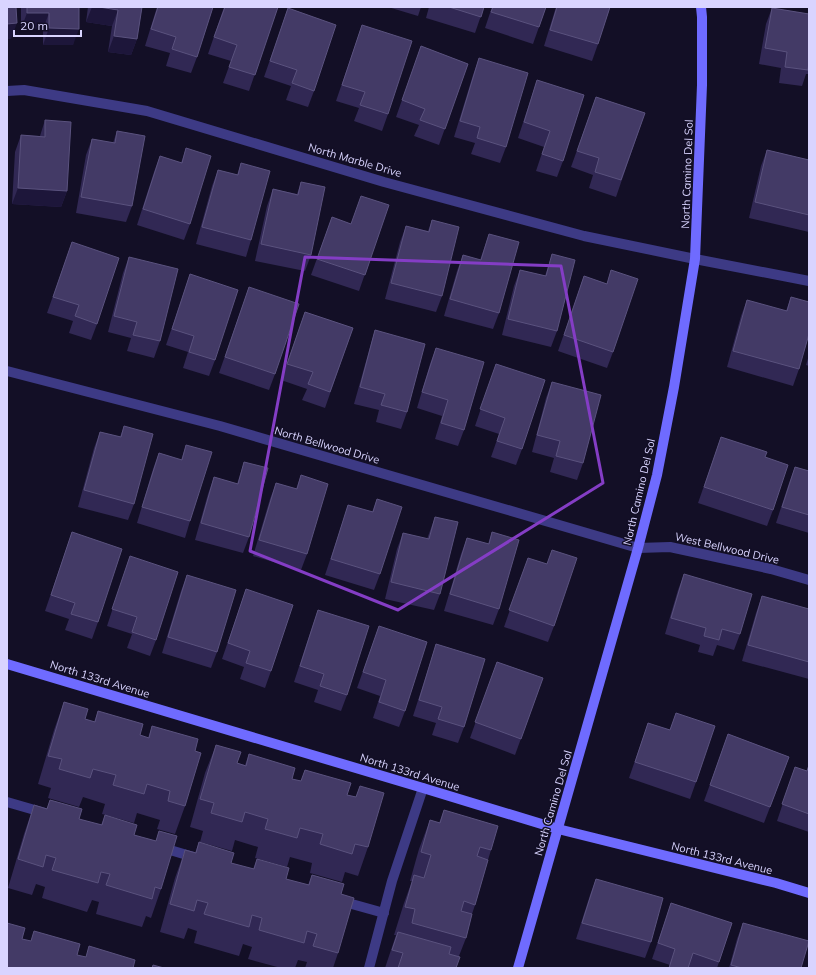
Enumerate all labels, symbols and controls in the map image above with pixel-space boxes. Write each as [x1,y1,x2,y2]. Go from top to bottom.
scale bar [14,12,81,38]
text: 20 m [20,18,48,33]
street label: North Camino Del Sol [678,119,696,229]
street label: North Marble Drive [307,140,403,180]
street label: North Bellwood Drive [273,423,381,467]
street label: North Camino Del Sol [620,437,658,547]
street label: West Bellwood Drive [674,529,780,567]
street label: North 133rd Avenue [48,657,152,701]
street label: North Camino Del Sol [531,749,575,857]
street label: North 133rd Avenue [358,750,462,794]
street label: North 133rd Avenue [670,839,774,877]

